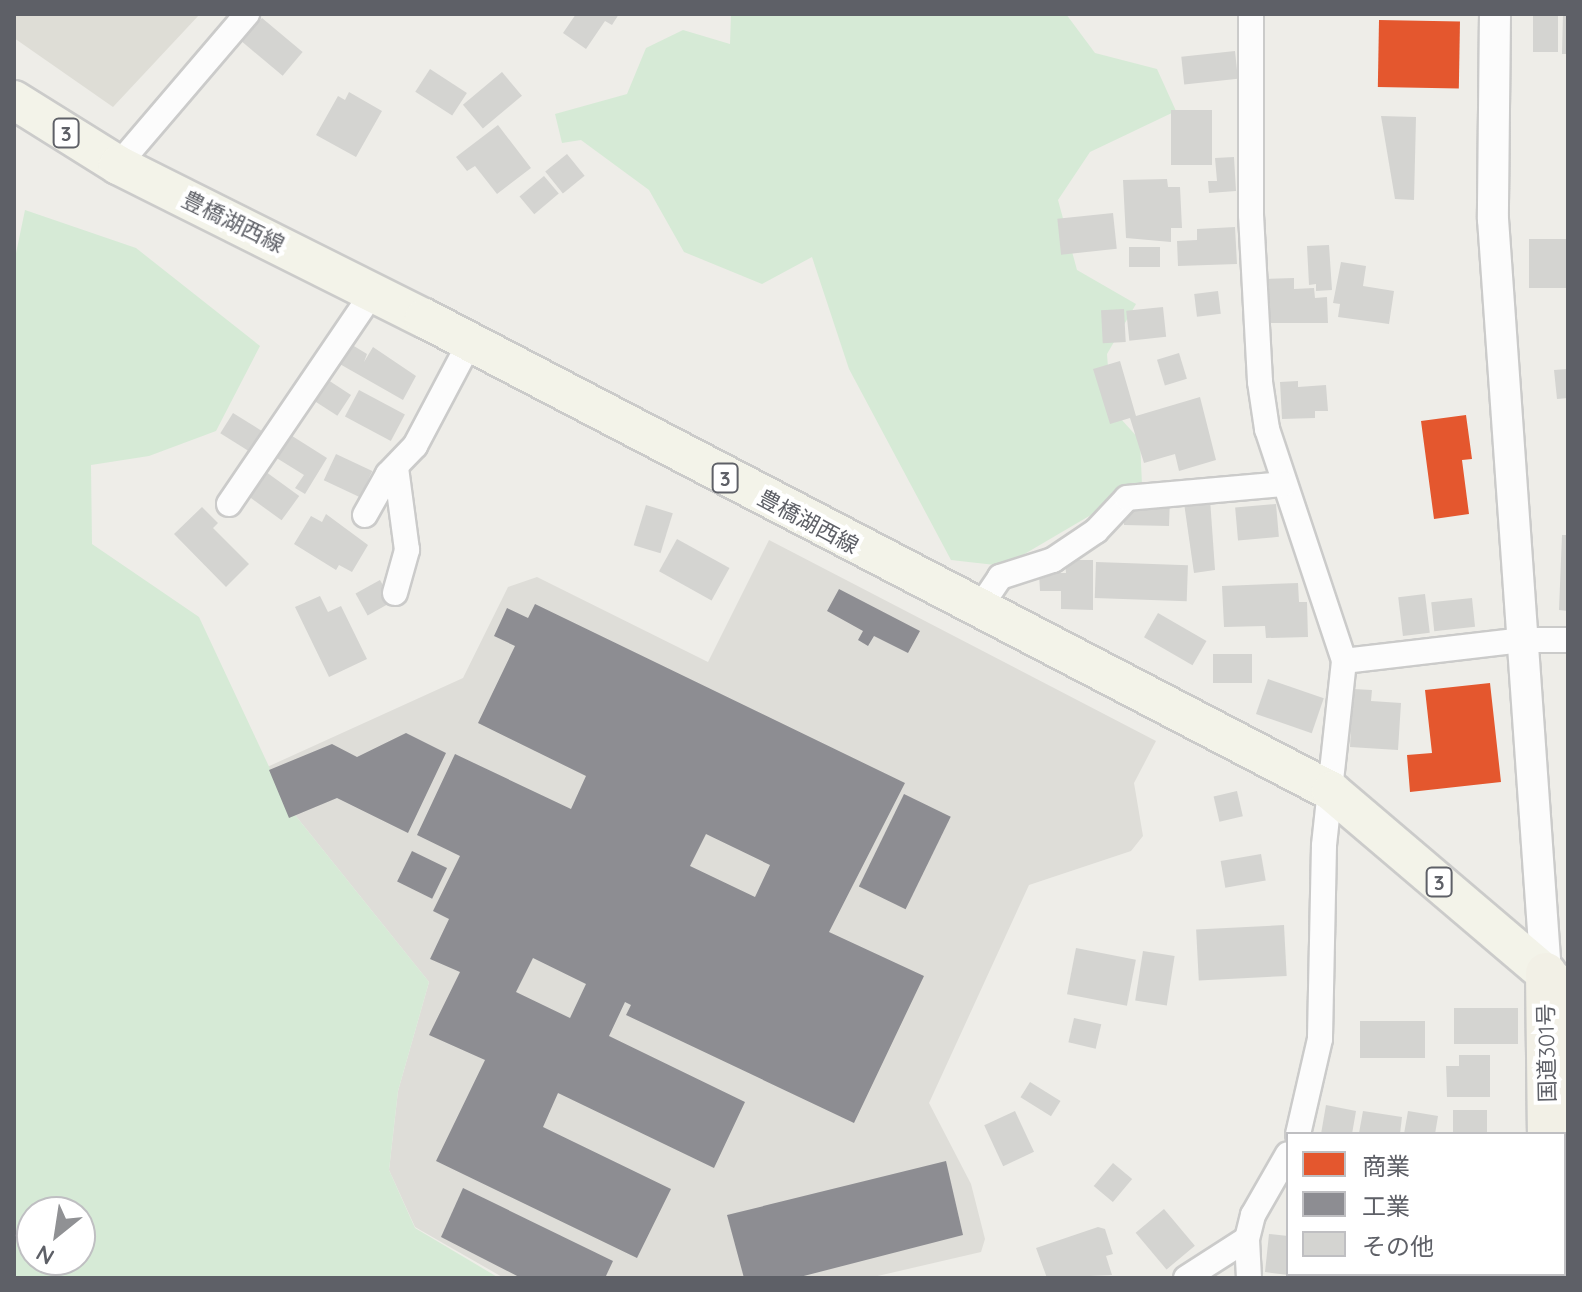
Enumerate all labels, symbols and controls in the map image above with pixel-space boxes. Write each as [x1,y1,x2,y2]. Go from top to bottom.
road number: 3 [52,117,80,149]
street label: 豊橋湖西線 [178,186,288,258]
road number: 3 [711,462,739,494]
street label: 豊橋湖西線 [753,485,863,559]
road number: 3 [1425,866,1453,898]
street label: 国道301号 [1533,1003,1561,1103]
legend [1286,1132,1566,1276]
text: 商業 [1362,1151,1410,1181]
text: 工業 [1362,1191,1410,1221]
north arrow [16,1196,96,1276]
text: その他 [1362,1231,1434,1261]
text: N [31,1239,59,1271]

